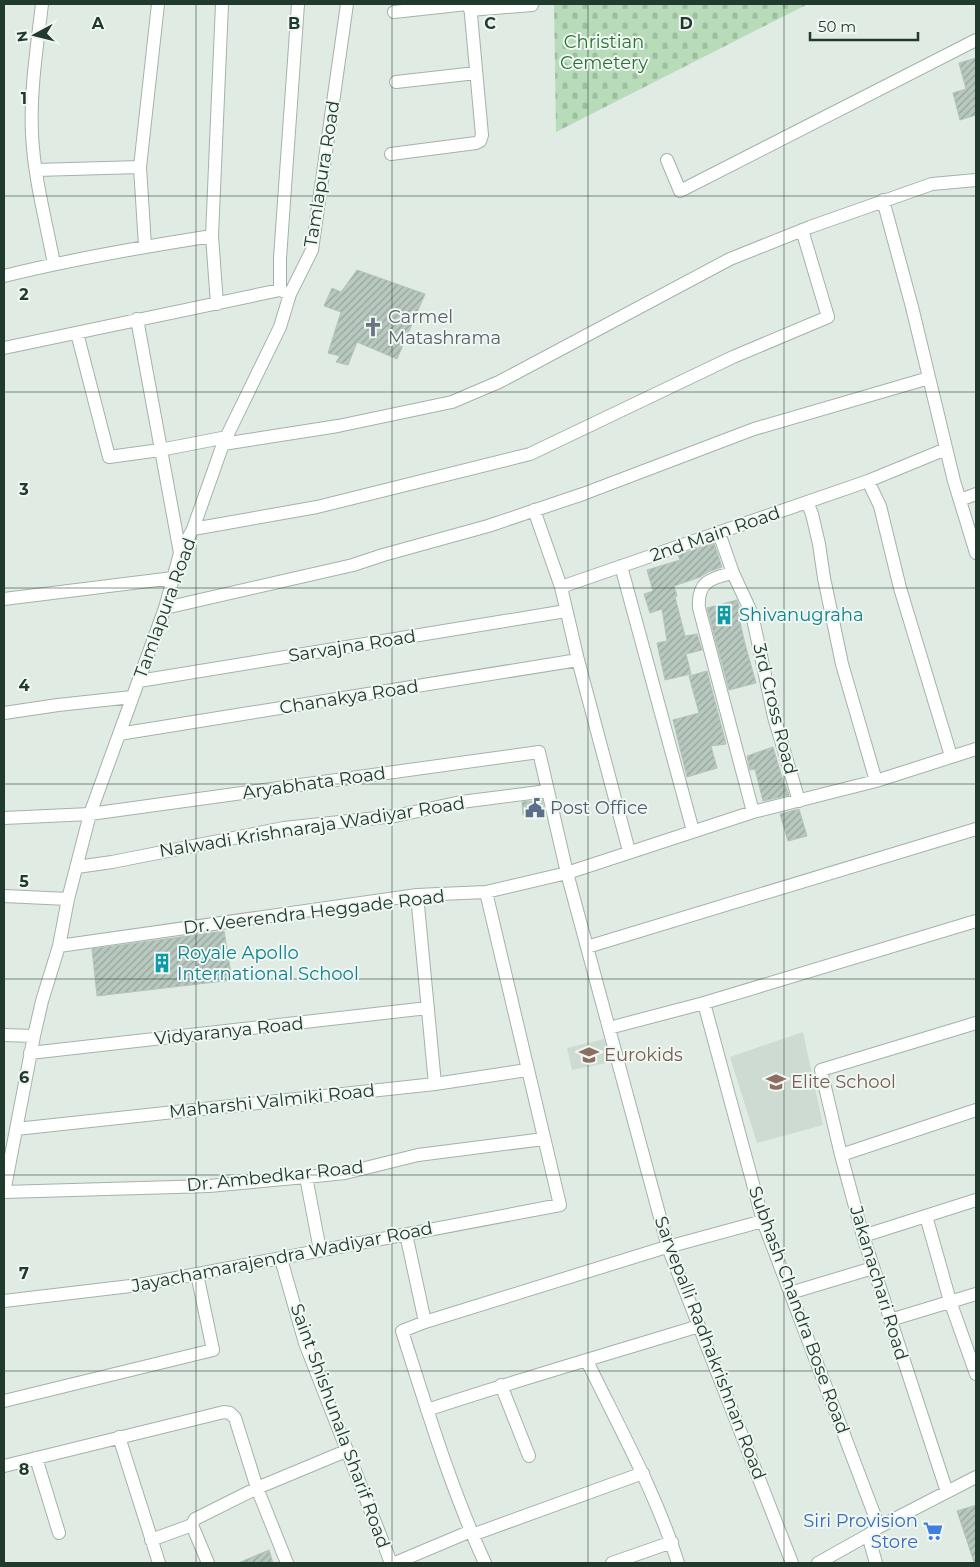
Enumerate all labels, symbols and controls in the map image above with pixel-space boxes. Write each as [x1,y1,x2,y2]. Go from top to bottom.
north arrow [10,10,60,60]
scale bar [810,10,918,42]
text: A [91,14,105,33]
text: B [288,14,300,33]
text: C [484,14,496,33]
text: D [679,14,693,33]
text: 50 m [818,17,856,36]
text: N [12,30,32,43]
park label: Christian Cemetery [560,31,648,74]
text: 1 [21,89,27,108]
street label: Tamlapura Road [300,99,344,249]
text: 2 [19,285,29,304]
place label: Carmel Matashrama [388,306,501,349]
church icon: Carmel Matashrama [362,316,384,338]
text: 3 [18,480,29,499]
street label: 2nd Main Road [647,501,783,567]
street label: Tamlapura Road [129,535,201,681]
building icon: Shivanugraha [713,604,735,626]
place label: Shivanugraha [739,604,864,626]
street label: Sarvajna Road [287,625,417,667]
street label: 3rd Cross Road [748,641,802,777]
street label: Chanakya Road [278,675,420,719]
text: 4 [18,676,30,695]
street label: Aryabhata Road [241,762,387,804]
street label: Nalwadi Krishnaraja Wadiyar Road [158,792,466,862]
public building icon: Post Office [524,797,546,819]
place label: Post Office [550,797,648,819]
text: 5 [19,872,29,891]
street label: Dr. Veerendra Heggade Road [182,885,446,939]
place label: Royale Apollo International School [177,942,359,985]
building icon: Royale Apollo International School [151,952,173,974]
street label: Vidyaranya Road [153,1012,305,1050]
school or university icon: Eurokids [578,1044,600,1066]
place label: Eurokids [604,1044,683,1066]
text: 6 [19,1068,29,1087]
school or university icon: Elite School [765,1071,787,1093]
place label: Elite School [791,1071,896,1093]
street label: Maharshi Valmiki Road [168,1079,376,1123]
street label: Dr. Ambedkar Road [185,1156,365,1196]
street label: Subhash Chandra Bose Road [744,1183,854,1437]
street label: Jakanachari Road [845,1202,913,1363]
street label: Sarvepalli Radhakrishnan Road [650,1213,770,1483]
street label: Jayachamarajendra Wadiyar Road [128,1217,435,1297]
text: 7 [19,1264,29,1283]
street label: Saint Shishunala Sharif Road [285,1301,395,1551]
text: 8 [19,1460,29,1479]
place label: Siri Provision Store [803,1510,918,1553]
supermarket icon: Siri Provision Store [922,1520,944,1542]

